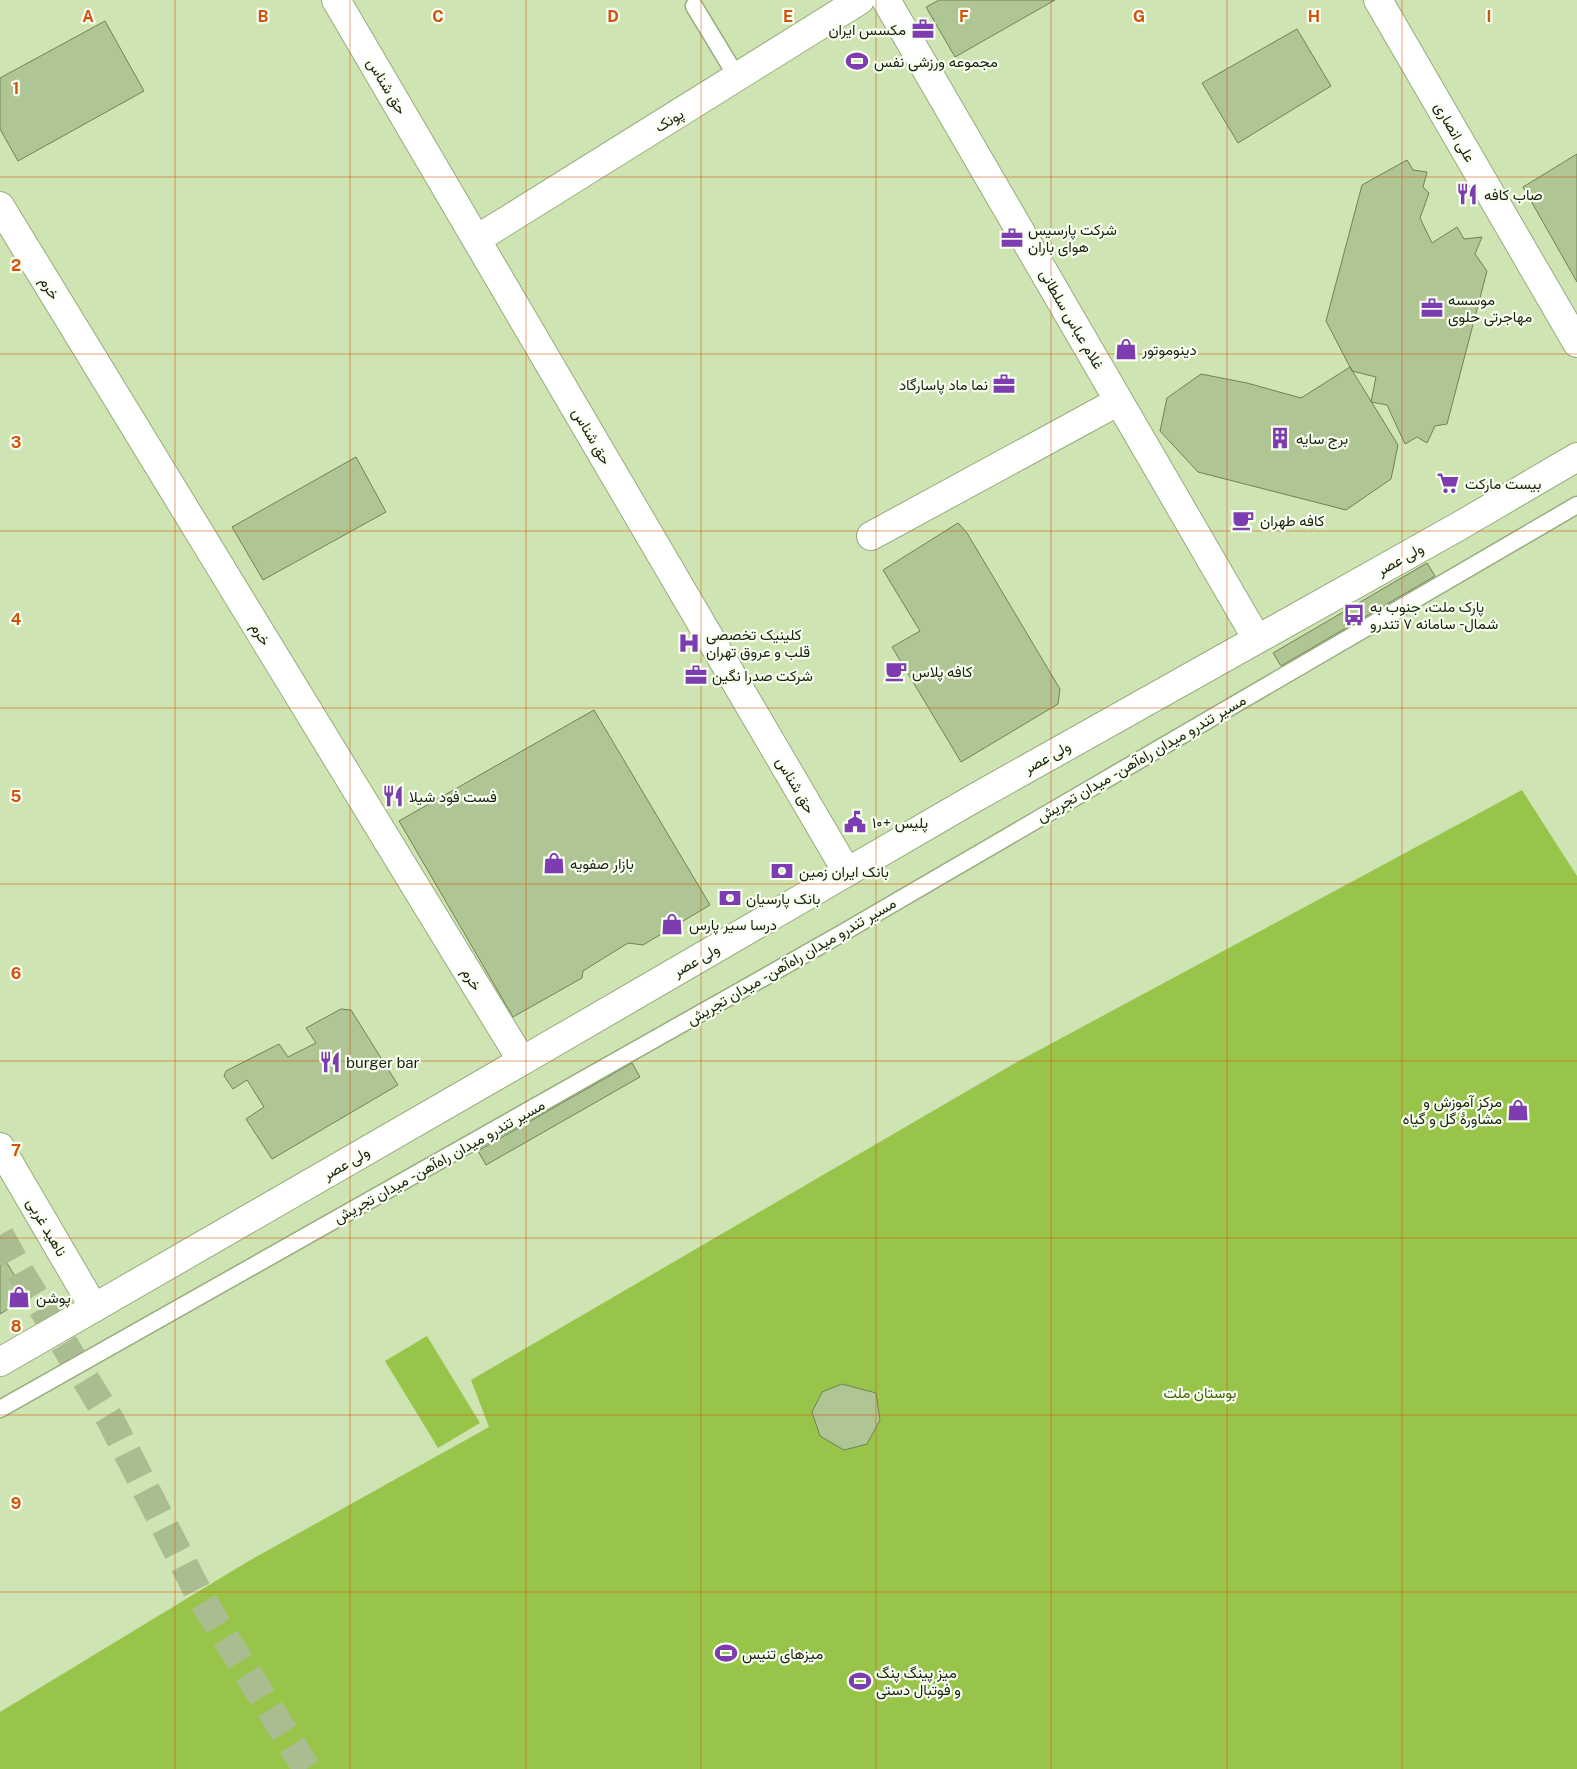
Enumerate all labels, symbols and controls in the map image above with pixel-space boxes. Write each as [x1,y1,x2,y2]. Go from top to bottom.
text: A [82,7,94,26]
text: B [258,7,269,26]
text: C [432,7,444,26]
text: D [607,7,619,26]
text: E [783,7,793,26]
text: F [959,7,969,26]
text: G [1133,7,1145,26]
text: H [1308,7,1320,26]
text: I [1487,7,1491,26]
office icon: مکسس ایران [910,16,936,42]
place label: مکسس ایران [828,21,906,40]
sports icon: مجموعه ورزشی نفس [844,48,870,74]
place label: مجموعه ورزشی نفس [874,53,998,72]
street label: حق شناس [362,55,410,118]
text: 1 [13,79,19,98]
street label: علی انصاری [1429,99,1479,166]
street label: پونک [652,105,688,137]
restaurant icon: صاب کافه [1454,181,1480,207]
place label: صاب کافه [1484,186,1542,204]
place label: شرکت پارسیس هوای باران [1028,221,1117,257]
office icon: شرکت پارسیس هوای باران [999,225,1025,251]
text: 2 [11,256,21,275]
street label: غلام عباس سلطانی [1035,266,1108,373]
street label: خرم [35,274,63,304]
place label: موسسه مهاجرتی حلوی [1448,291,1532,327]
office icon: موسسه مهاجرتی حلوی [1419,295,1445,321]
shop icon: دینوموتور [1113,336,1139,362]
place label: دینوموتور [1141,341,1197,359]
office icon: نما ماد پاسارگاد [991,371,1017,397]
place label: نما ماد پاسارگاد [899,376,988,395]
street label: حق شناس [567,405,615,468]
building icon: برج سایه [1267,425,1293,451]
place label: برج سایه [1296,430,1348,450]
text: 3 [11,433,21,452]
supermarket icon: بیست مارکت [1435,470,1461,496]
place label: بیست مارکت [1465,475,1541,493]
cafe icon: کافه طهران [1230,507,1256,533]
place label: کافه طهران [1260,512,1325,530]
street label: ولی عصر [1373,539,1427,581]
place label: پارک ملت، جنوب به شمال - سامانه ۷ تندرو [1370,598,1498,633]
bus stop icon: پارک ملت، جنوب به شمال - سامانه ۷ تندرو [1341,602,1367,628]
text: 4 [11,610,22,629]
street label: خرم [246,620,274,650]
place label: کلینیک تخصصی قلب و عروق تهران [706,626,810,661]
hospital icon: کلینیک تخصصی قلب و عروق تهران [676,630,702,656]
cafe icon: کافه پلاس [883,658,909,684]
office icon: شرکت صدرا نگین [683,662,709,688]
place label: کافه پلاس [912,663,973,682]
place label: شرکت صدرا نگین [712,667,813,686]
street label: مسیر تندرو میدان راه‌آهن - میدان تجریش [1033,691,1250,827]
street label: ولی عصر [1020,737,1074,779]
street label: حق شناس [771,754,819,817]
restaurant icon: فست فود شیلا [380,783,406,809]
text: 5 [11,787,22,806]
place label: فست فود شیلا [409,788,497,806]
public building icon: پلیس +۱۰ [842,809,868,835]
place label: پلیس +۱۰ [872,814,928,833]
shop icon: بازار صفویه [541,850,567,876]
place label: بازار صفویه [570,855,634,873]
bank icon: بانک ایران زمین [769,858,795,884]
place label: بانک ایران زمین [799,863,889,882]
bank icon: بانک پارسیان [717,885,743,911]
place label: بانک پارسیان [746,890,820,909]
street label: مسیر تندرو میدان راه‌آهن - میدان تجریش [683,894,900,1030]
shop icon: درسا سیر پارس [659,911,685,937]
place label: درسا سیر پارس [689,916,777,935]
street label: ولی عصر [669,940,723,982]
text: 6 [11,964,21,983]
street label: خرم [457,965,485,995]
restaurant icon: burger bar [317,1049,343,1075]
place label: burger bar [346,1054,420,1071]
place label: مرکز آموزش و مشاورهٔ گل و گیاه [1402,1093,1502,1128]
street label: مسیر تندرو میدان راه‌آهن - میدان تجریش [331,1096,548,1228]
shop icon: مرکز آموزش و مشاورهٔ گل و گیاه [1505,1097,1531,1123]
text: 7 [11,1141,21,1160]
street label: ولی عصر [319,1143,373,1185]
street label: ناهید غربی [22,1195,70,1260]
shop icon: پوشن [6,1284,32,1310]
place label: پوشن [36,1289,71,1308]
text: 8 [11,1317,22,1336]
park label: بوستان ملت [1163,1384,1237,1402]
text: 9 [11,1494,21,1513]
sports icon: میزهای تنیس [713,1640,739,1666]
place label: میزهای تنیس [742,1645,823,1664]
place label: میز پینگ پنگ و فوتبال دستی [876,1664,961,1700]
sports icon: میز پینگ پنگ و فوتبال دستی [847,1668,873,1694]

